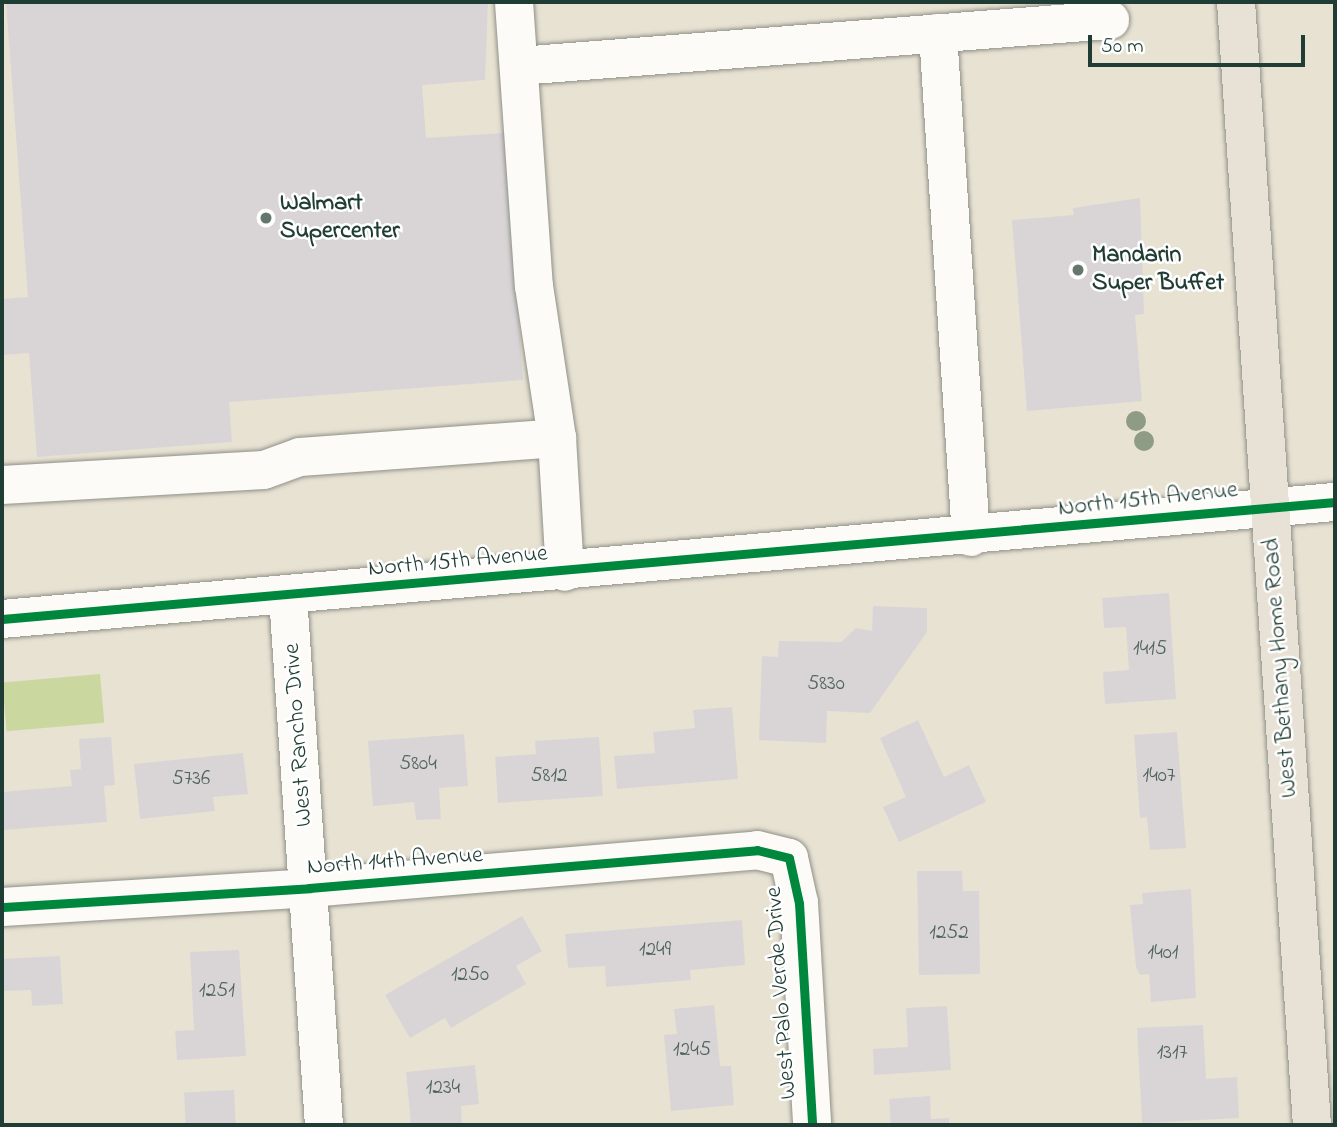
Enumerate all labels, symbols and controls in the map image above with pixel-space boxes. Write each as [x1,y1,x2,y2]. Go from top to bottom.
scale bar [1092,21,1309,65]
text: 50 m [1101,32,1144,62]
place label: Walmart Supercenter [280,190,400,246]
marker: Walmart Supercenter [258,210,274,226]
place label: Mandarin Super Buffet [1092,242,1224,298]
marker: Mandarin Super Buffet [1070,262,1086,278]
street label: North 15th Avenue [1057,476,1239,524]
street label: West Bethany Home Road [1258,537,1304,799]
street label: North 15th Avenue [367,540,549,584]
house number: 1415 [1133,636,1167,662]
street label: West Rancho Drive [278,642,320,828]
house number: 5830 [807,671,845,697]
house number: 5804 [399,751,437,777]
house number: 5812 [530,763,568,789]
house number: 1407 [1142,763,1176,789]
house number: 5736 [172,766,210,792]
street label: North 14th Avenue [306,841,484,883]
street label: West Palo Verde Drive [760,886,804,1100]
house number: 1252 [929,920,969,946]
house number: 1249 [639,937,671,963]
house number: 1401 [1147,940,1179,966]
house number: 1250 [451,962,489,988]
house number: 1251 [199,978,235,1004]
house number: 1245 [673,1037,711,1063]
house number: 1317 [1157,1040,1187,1066]
house number: 1234 [426,1075,460,1101]

